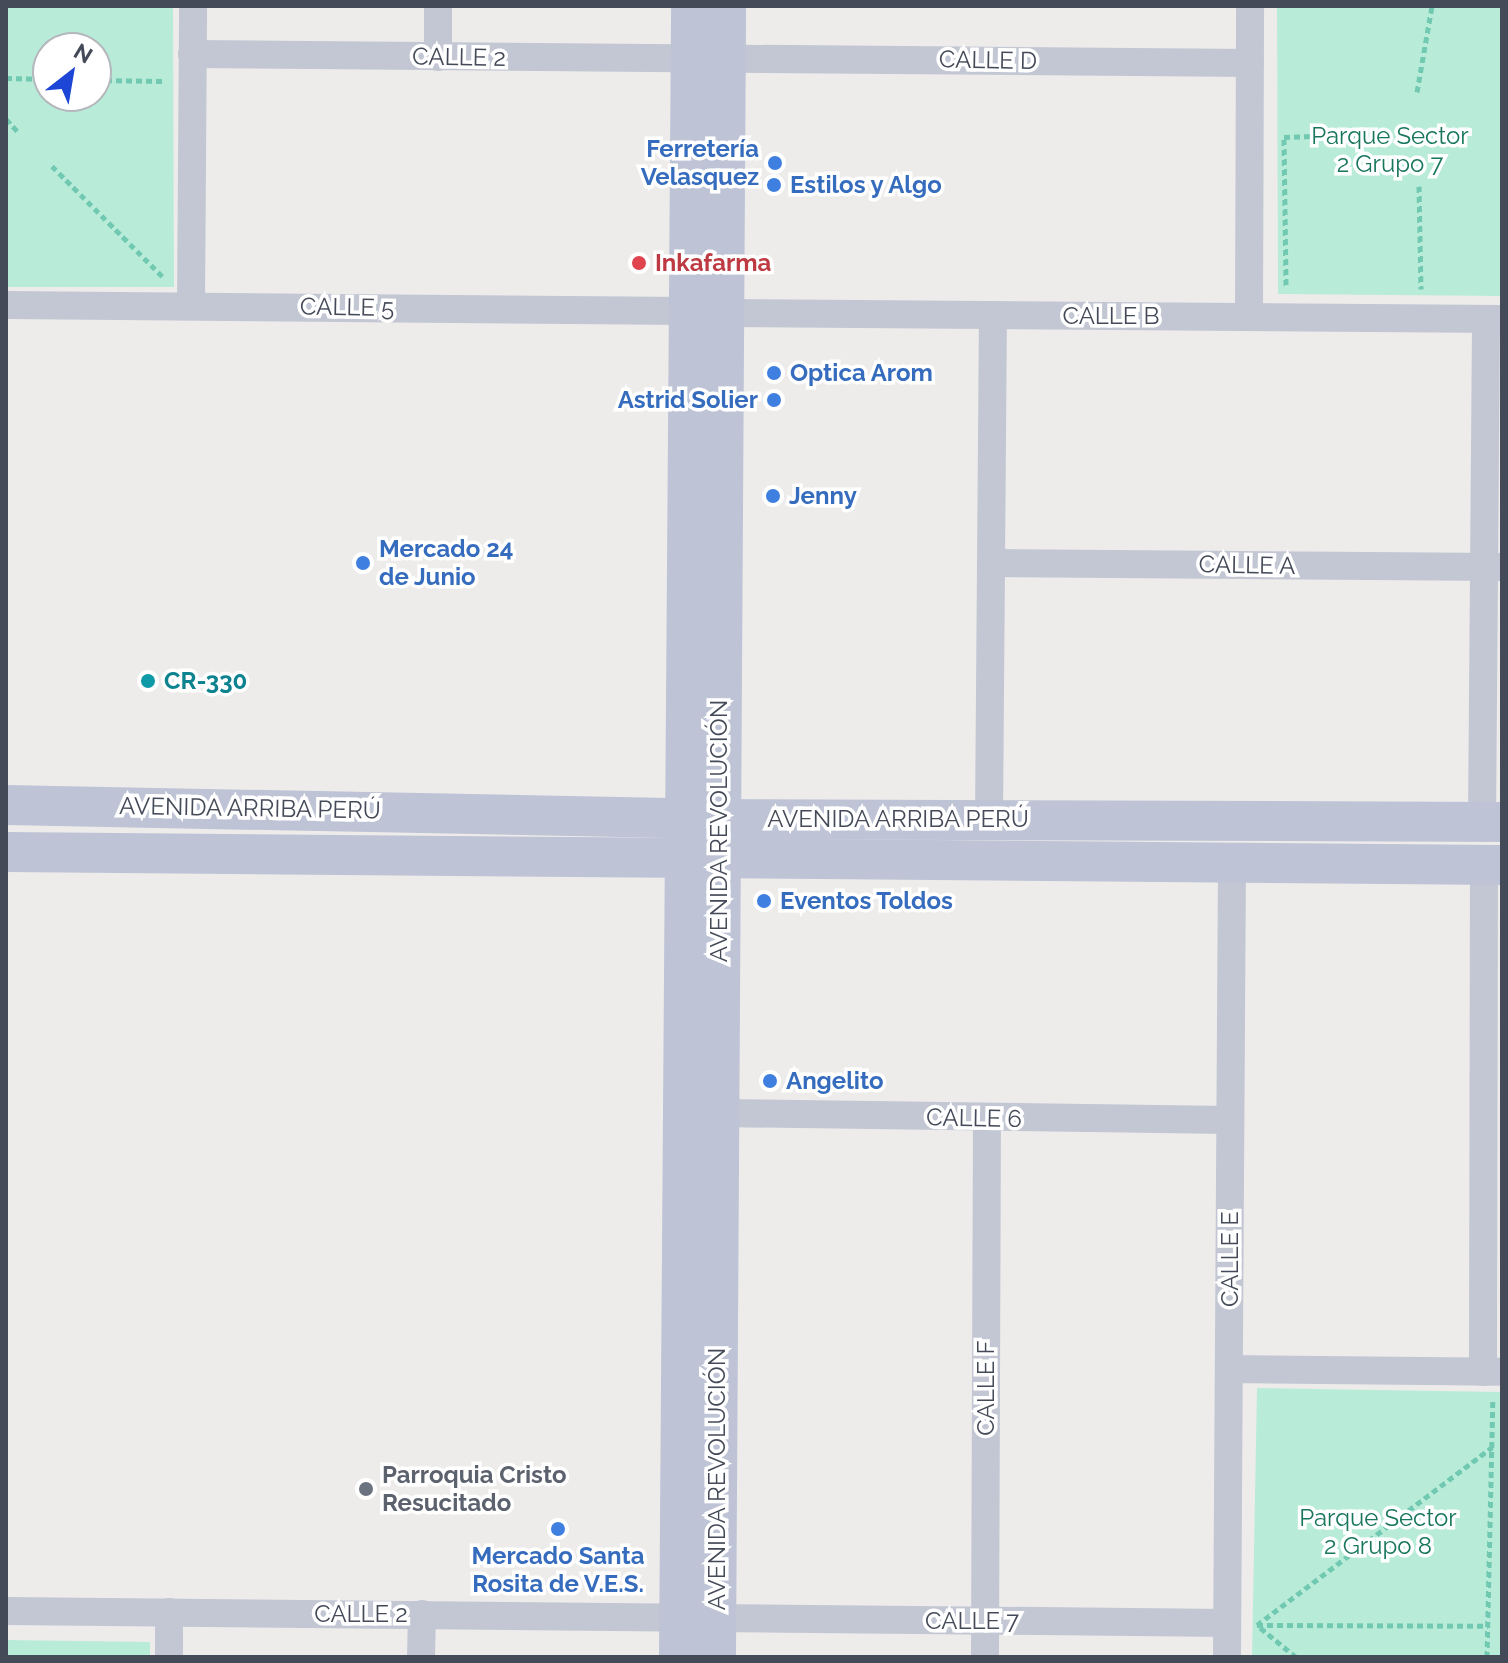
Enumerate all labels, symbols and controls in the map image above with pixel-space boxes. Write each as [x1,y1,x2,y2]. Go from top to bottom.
north arrow [32,32,112,112]
text: N [69,38,97,69]
street label: CALLE 2 [412,42,506,72]
street label: CALLE D [939,45,1037,75]
park label: Parque Sector 2 Grupo 7 [1311,122,1469,178]
place label: Ferretería Velasquez [641,135,759,191]
marker: Ferretería Velasquez [766,154,784,172]
place label: Estilos y Algo [790,171,944,199]
marker: Estilos y Algo [765,176,783,194]
place label: Inkafarma [655,249,771,277]
marker: Inkafarma [630,254,648,272]
street label: CALLE 5 [300,292,394,322]
street label: CALLE B [1062,302,1160,330]
place label: Optica Arom [790,359,934,387]
marker: Optica Arom [765,364,783,382]
place label: Astrid Solier [618,386,758,414]
marker: Astrid Solier [765,391,783,409]
place label: Jenny [789,482,857,510]
marker: Jenny [764,487,782,505]
place label: Mercado 24 de Junio [379,535,513,591]
street label: CALLE A [1198,550,1296,580]
marker: Mercado 24 de Junio [354,554,372,572]
place label: CR-330 [164,667,247,695]
marker: CR-330 [139,672,157,690]
street label: AVENIDA REVOLUCIÓN [705,699,733,963]
street label: AVENIDA ARRIBA PERÚ [118,791,382,825]
street label: AVENIDA ARRIBA PERÚ [766,805,1030,833]
place label: Eventos Toldos [780,887,954,915]
marker: Eventos Toldos [755,892,773,910]
place label: Angelito [786,1067,884,1095]
marker: Angelito [761,1072,779,1090]
street label: CALLE 6 [926,1103,1022,1133]
street label: CALLE E [1216,1211,1244,1307]
street label: CALLE F [972,1340,1000,1436]
street label: AVENIDA REVOLUCIÓN [703,1347,731,1611]
place label: Parroquia Cristo Resucitado [382,1461,566,1517]
marker: Parroquia Cristo Resucitado [357,1480,375,1498]
park label: Parque Sector 2 Grupo 8 [1299,1504,1457,1560]
marker: Mercado Santa Rosita de V.E.S. [549,1520,567,1538]
place label: Mercado Santa Rosita de V.E.S. [471,1542,645,1598]
street label: CALLE 2 [314,1600,408,1628]
street label: CALLE 7 [925,1607,1019,1635]

